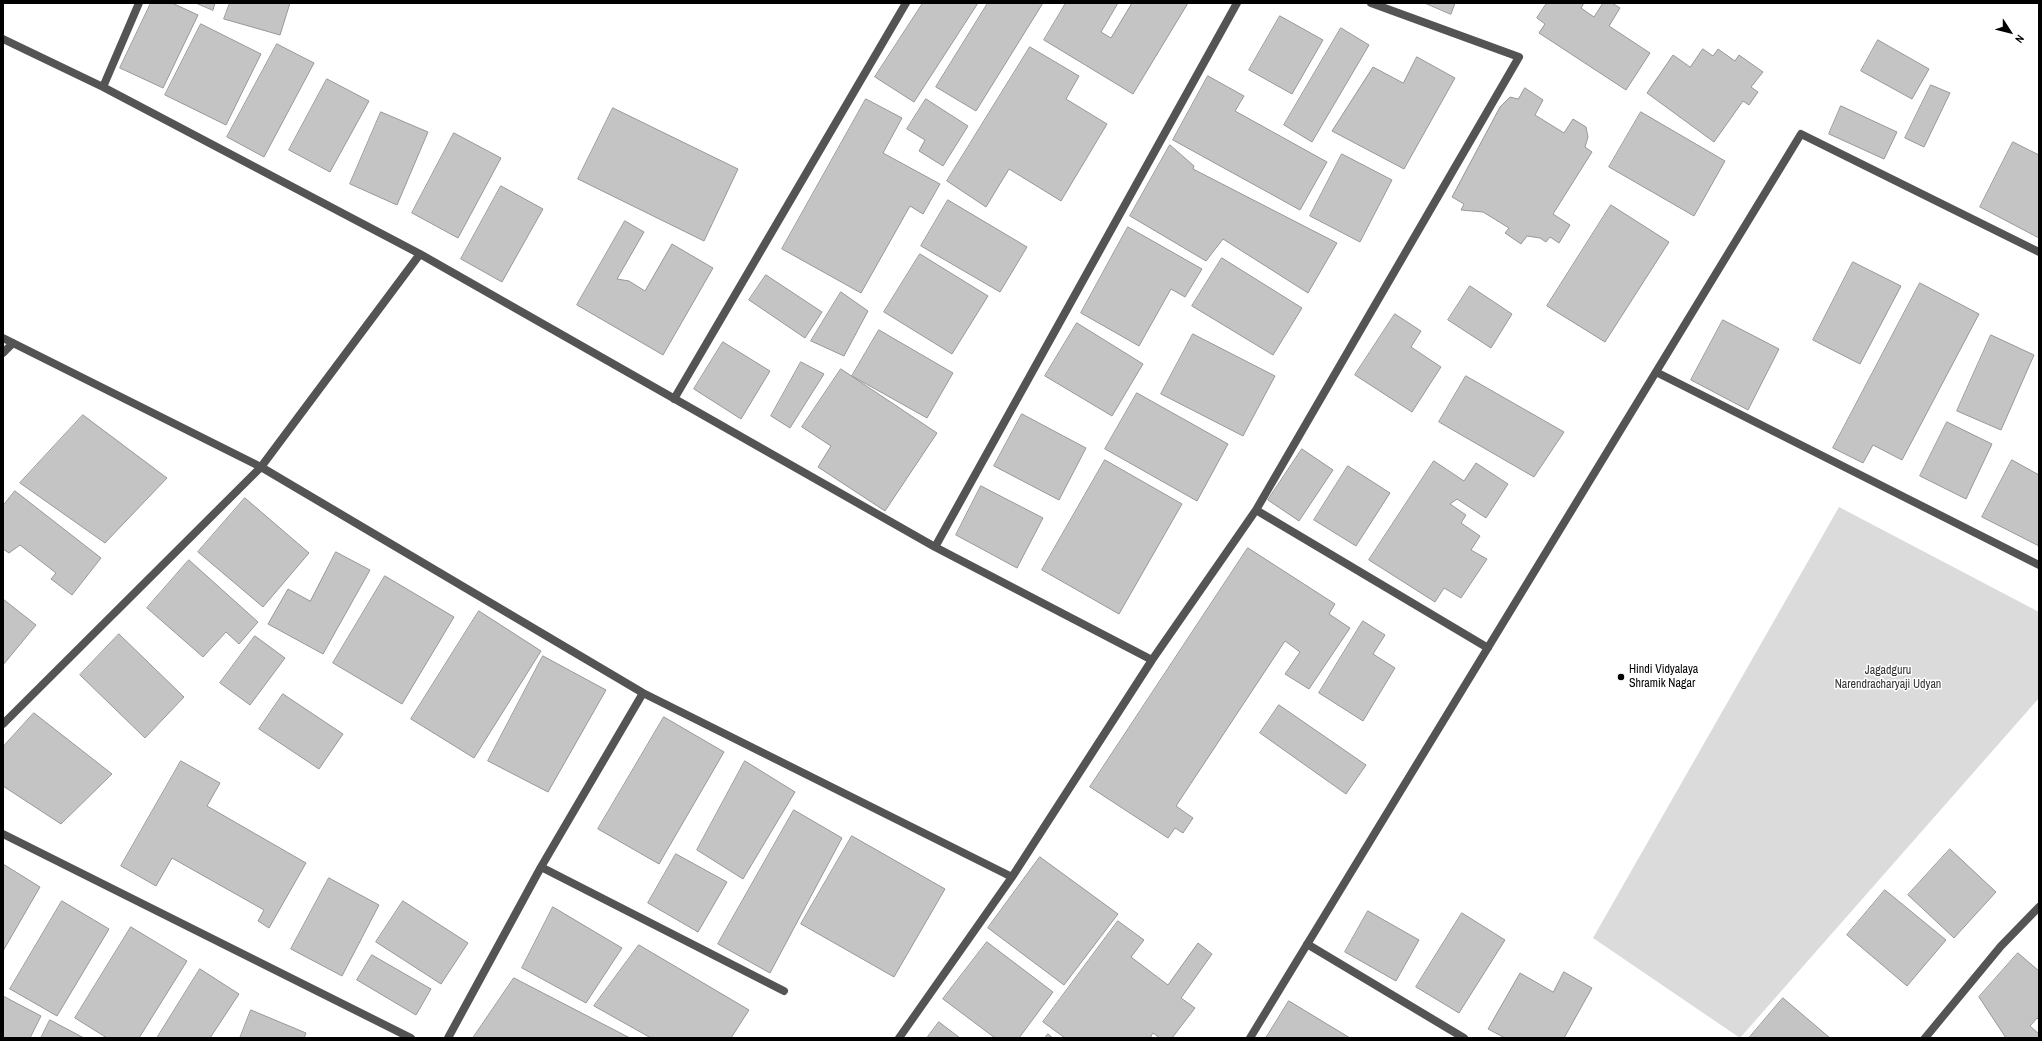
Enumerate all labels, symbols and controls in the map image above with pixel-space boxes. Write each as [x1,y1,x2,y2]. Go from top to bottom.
north arrow [1990,12,2030,52]
text: N [2012,32,2027,46]
place label: Hindi Vidyalaya Shramik Nagar [1629,663,1698,691]
park label: Jagadguru Narendracharyaji Udyan [1835,664,1941,692]
marker: Hindi Vidyalaya Shramik Nagar [1616,672,1626,682]

